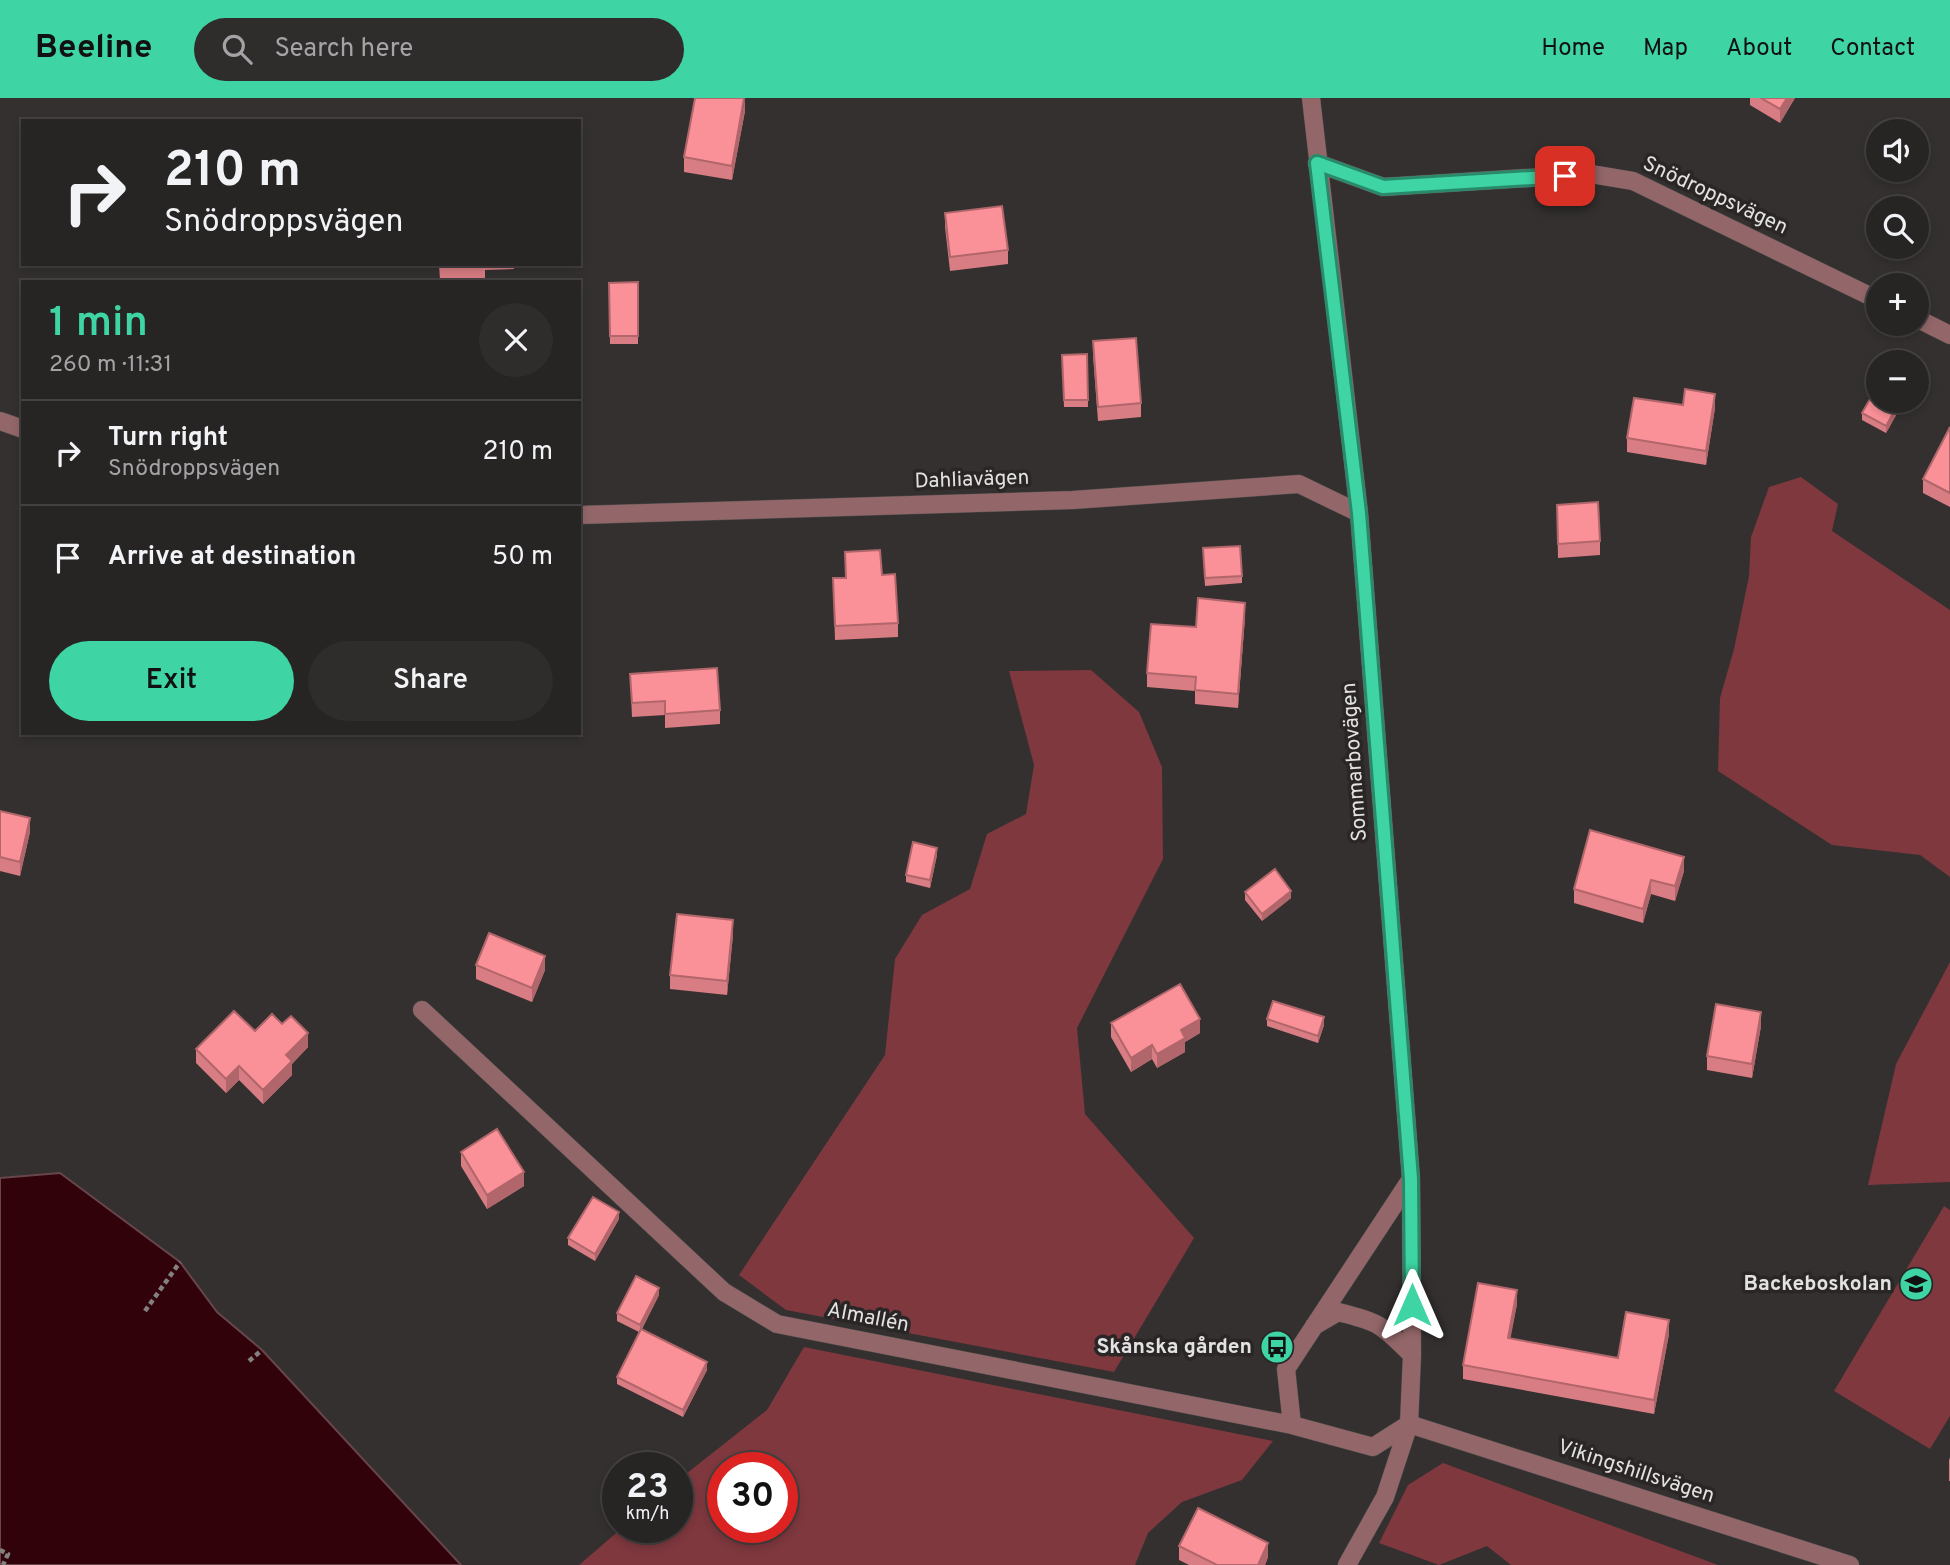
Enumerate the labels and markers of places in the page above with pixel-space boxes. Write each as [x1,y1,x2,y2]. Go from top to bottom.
pin [1535,146,1595,206]
school or university icon: Backeboskolan [1897,1265,1935,1303]
place label: Backeboskolan [1743,1271,1892,1298]
bus stop icon: Skånska gården [1258,1328,1296,1366]
place label: Skånska gården [1096,1334,1252,1361]

